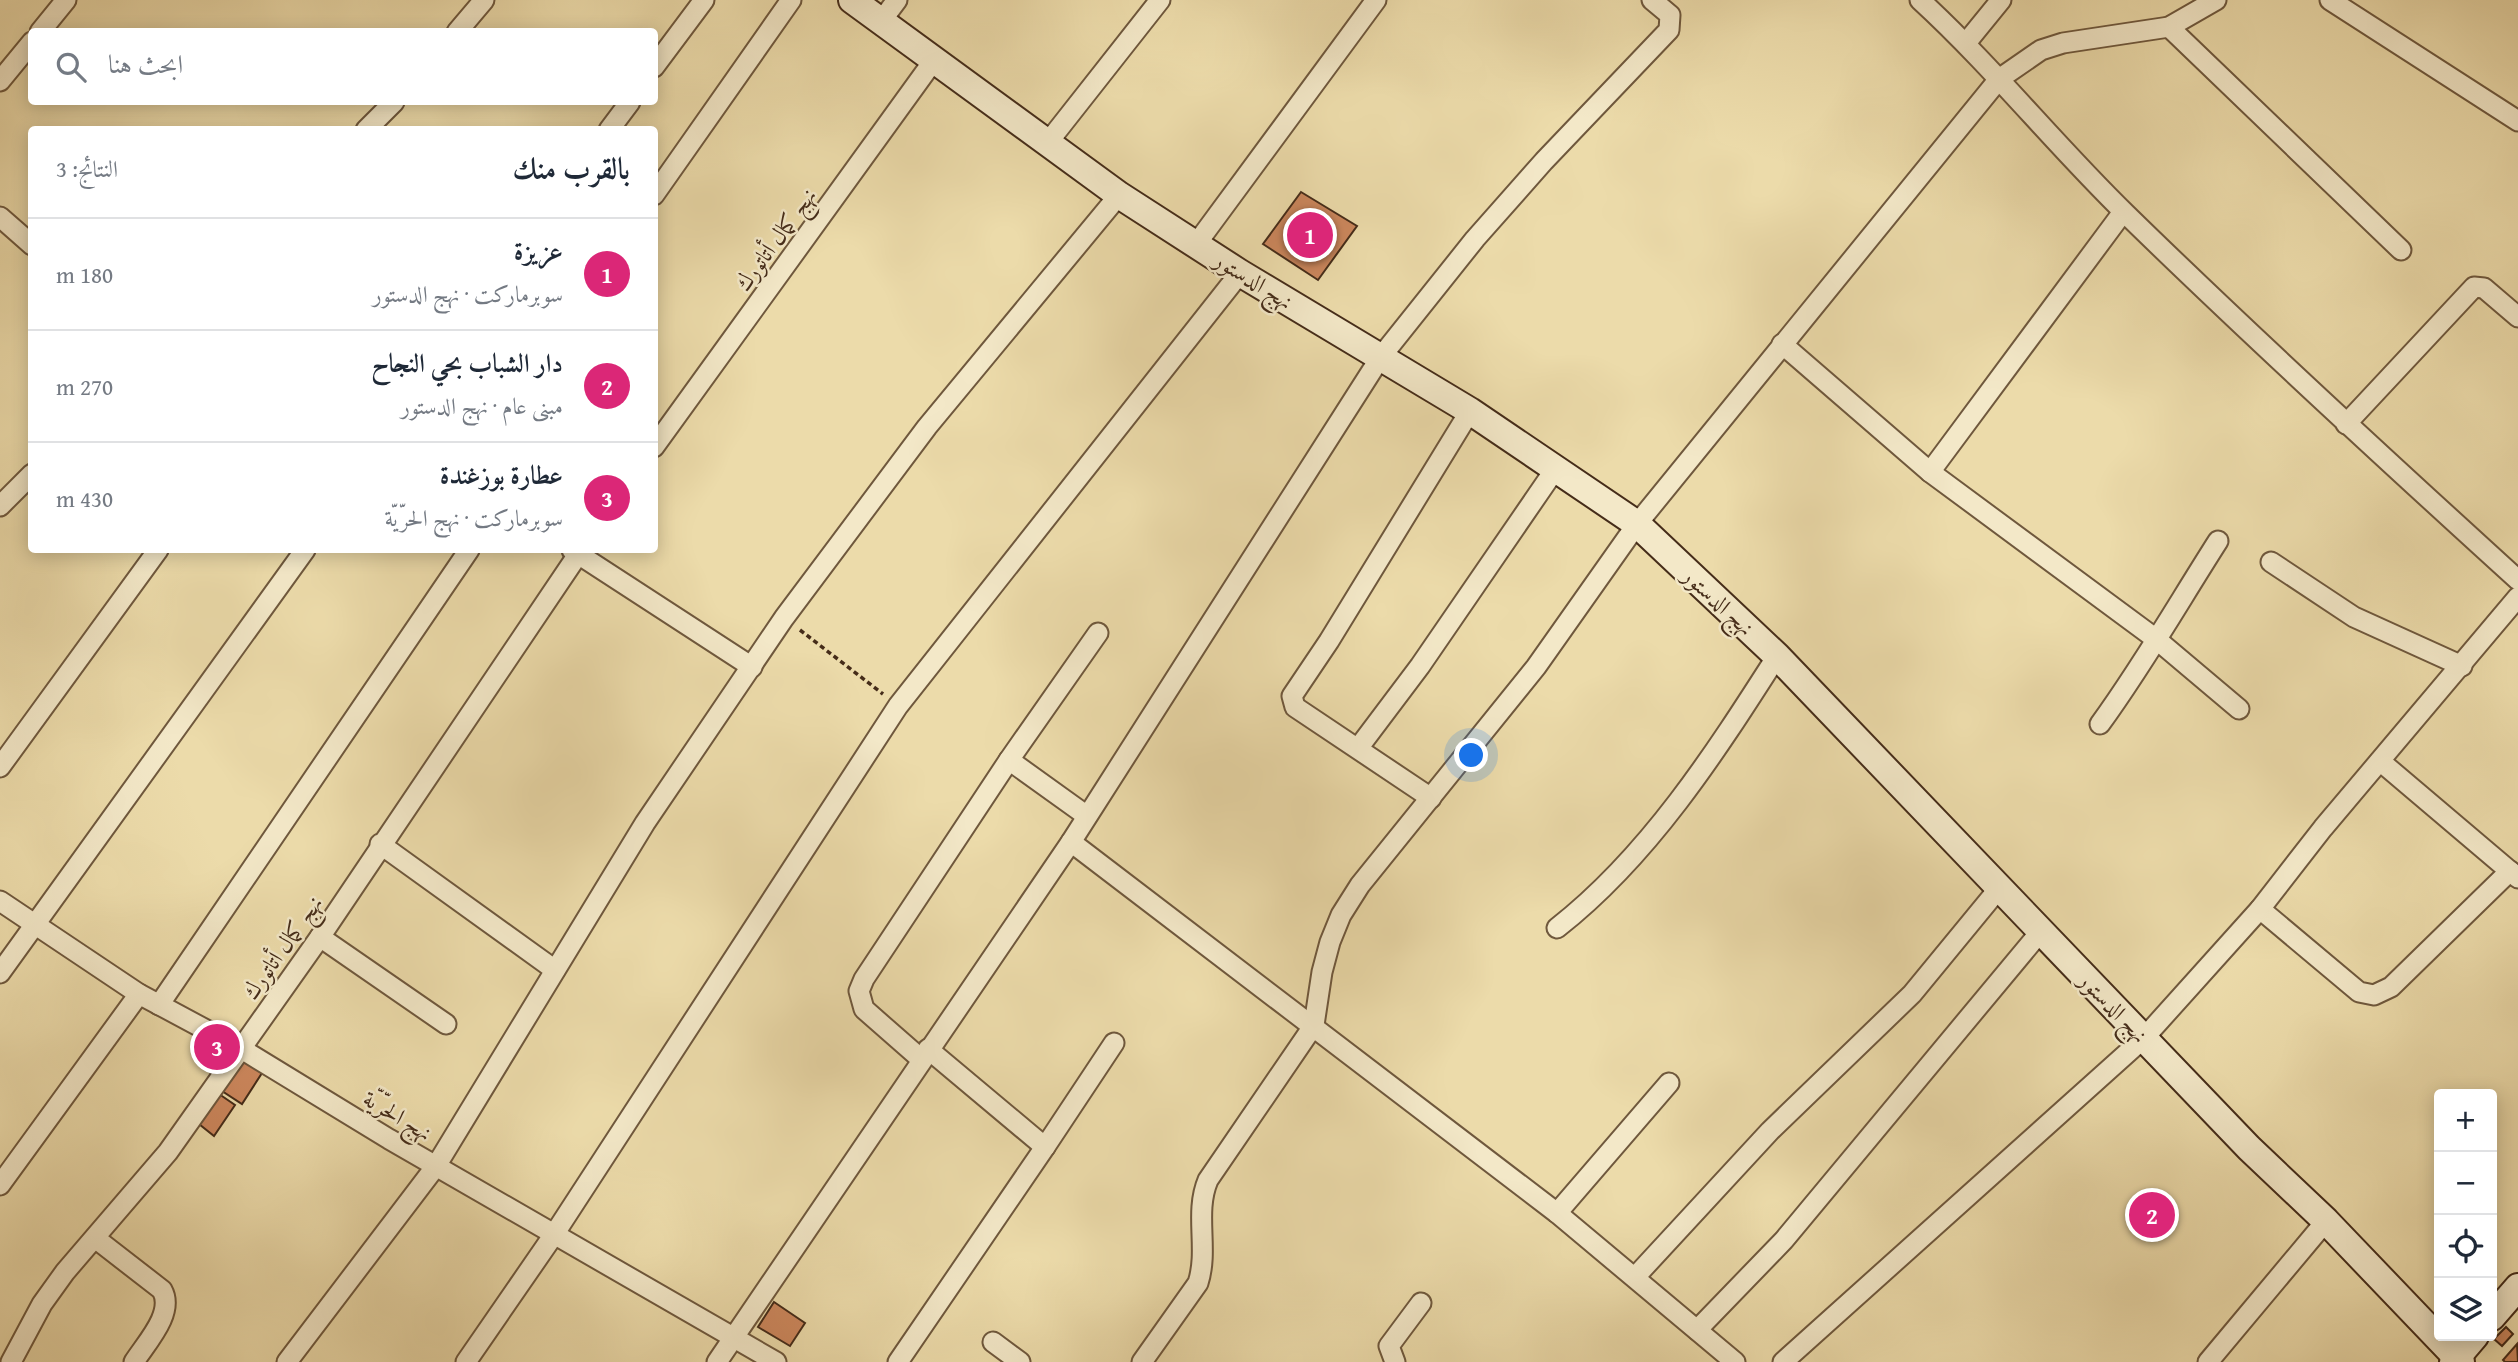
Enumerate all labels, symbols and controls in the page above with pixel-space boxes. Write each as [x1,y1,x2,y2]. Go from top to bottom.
search box [28,28,658,105]
text: ابحث هنا [108,44,183,83]
icon: search [52,48,90,86]
text: بالقرب منك [513,146,630,190]
text: النتائج: 3 [56,152,118,185]
street label: نهج كمال أتاتورك [726,180,828,301]
pin: 1 [1287,209,1333,261]
text: عزيزة [514,231,563,270]
street label: نهج الدستور [1204,242,1300,321]
text: 180 m [56,258,113,291]
text: 1 [601,258,613,291]
text: سوبرماركت · نهج الدستور [372,277,563,310]
text: دار الشباب بحي النجاح [371,343,563,382]
text: 270 m [56,370,113,403]
text: 2 [601,370,613,403]
text: مبنى عام · نهج الدستور [401,389,563,422]
text: عطارة بوزغندة [440,455,563,494]
text: 430 m [56,482,113,515]
text: 3 [601,482,613,515]
text: سوبرماركت · نهج الحرّيّة [384,501,563,534]
street label: نهج الدستور [1671,558,1762,646]
your location [1454,738,1488,772]
street label: نهج كمال أتاتورك [234,888,334,1009]
street label: نهج الدستور [2067,963,2156,1053]
pin: 3 [194,1021,240,1073]
street label: نهج الحرّيّة [355,1081,439,1153]
map controls [2434,1089,2497,1341]
button: + [2434,1089,2497,1152]
button: − [2434,1152,2497,1215]
pin: 2 [2129,1189,2175,1241]
button: locate [2434,1215,2497,1278]
button: layers [2434,1278,2497,1341]

